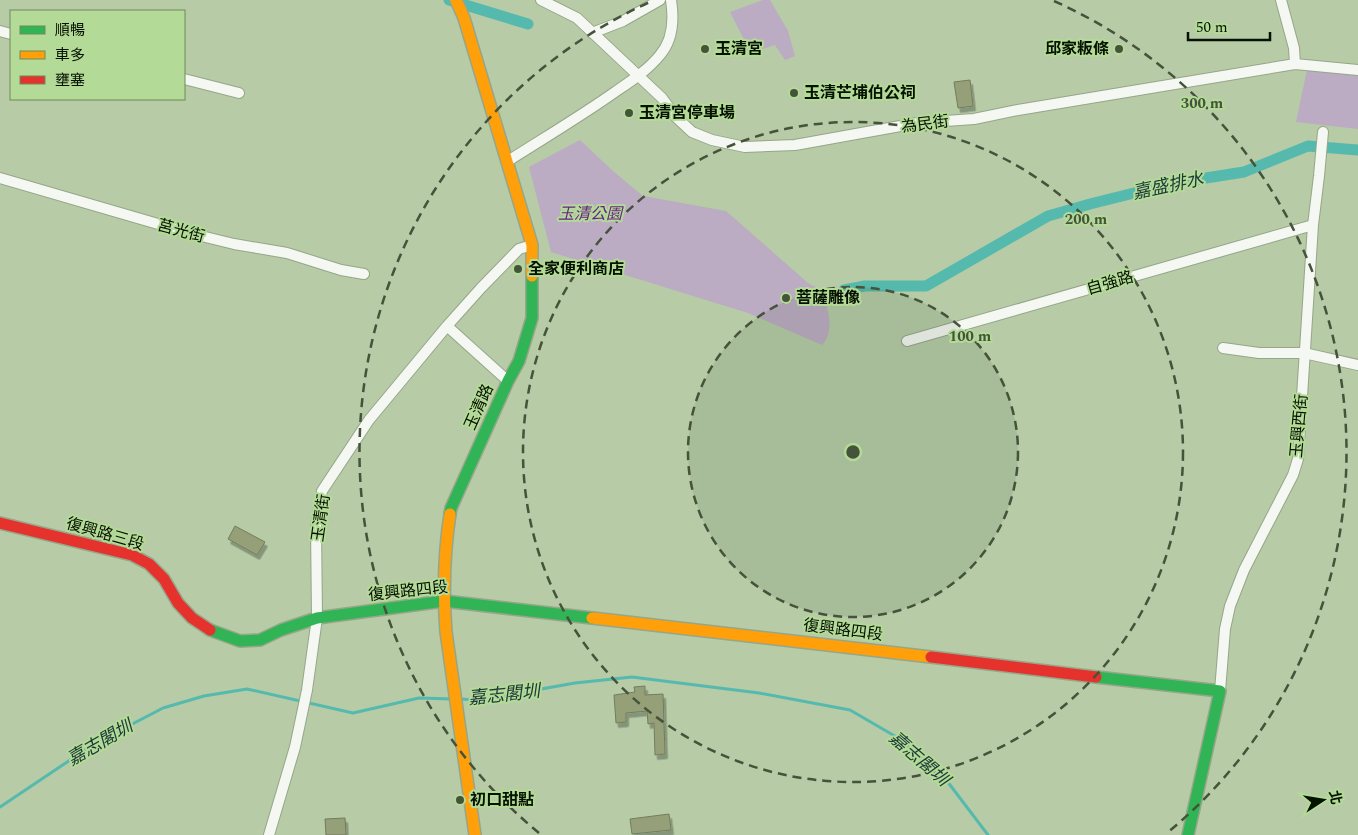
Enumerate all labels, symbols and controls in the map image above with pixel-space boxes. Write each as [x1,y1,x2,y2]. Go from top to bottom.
legend [10,10,185,100]
scale bar [1188,10,1270,42]
text: 50 m [1196,16,1228,39]
text: 順暢 [55,19,85,42]
place label: 玉清宮 [715,37,763,61]
place label: 邱家粄條 [1045,37,1109,61]
marker: 玉清宮 [699,43,711,55]
marker: 邱家粄條 [1113,43,1125,55]
text: 車多 [55,44,85,67]
text: 壅塞 [55,69,85,92]
place label: 玉清芒埔伯公祠 [804,81,916,105]
marker: 玉清芒埔伯公祠 [788,87,800,99]
text: 300 m [1181,92,1224,115]
place label: 玉清宮停車場 [639,101,735,125]
marker: 玉清宮停車場 [623,107,635,119]
street label: 為民街 [900,109,950,139]
water label: 嘉盛排水 [1130,165,1207,207]
park label: 玉清公園 [558,202,624,226]
text: 200 m [1065,208,1108,231]
street label: 莒光街 [155,213,207,249]
place label: 全家便利商店 [528,257,624,281]
marker: 全家便利商店 [512,263,524,275]
street label: 自強路 [1084,265,1136,301]
place label: 菩薩雕像 [796,286,860,310]
marker: 菩薩雕像 [780,292,792,304]
text: 100 m [949,325,992,348]
street label: 玉清路 [458,380,500,434]
street label: 玉興西街 [1284,393,1314,459]
centre of rings [844,443,862,461]
street label: 玉清街 [306,493,336,543]
street label: 復興路三段 [63,511,147,557]
street label: 復興路四段 [367,575,449,607]
street label: 復興路四段 [802,613,884,647]
water label: 嘉志閣圳 [467,677,544,712]
water label: 嘉志閣圳 [62,712,141,773]
water label: 嘉志閣圳 [883,725,957,795]
north arrow [1298,775,1348,825]
place label: 初口甜點 [470,788,534,812]
text: 北 [1324,788,1347,806]
marker: 初口甜點 [454,794,466,806]

